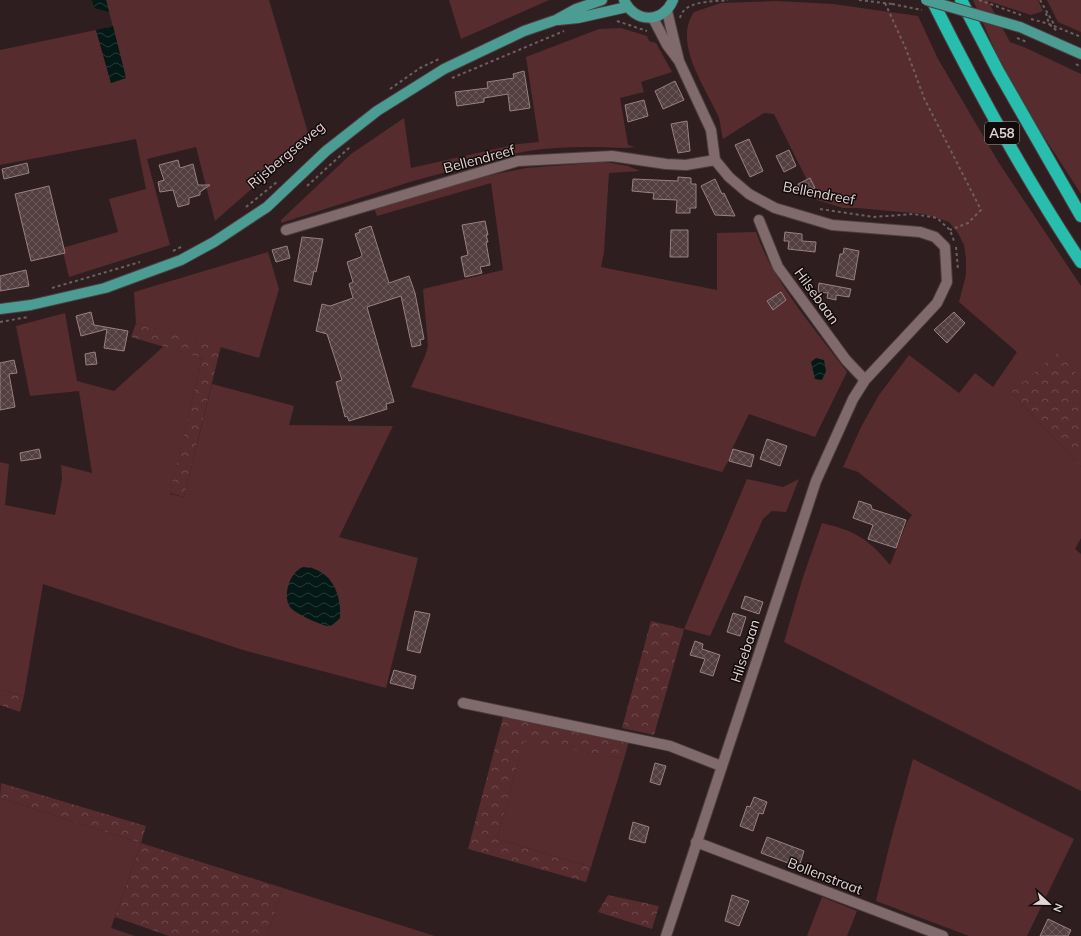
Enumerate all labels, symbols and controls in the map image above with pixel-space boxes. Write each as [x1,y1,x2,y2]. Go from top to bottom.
street label: Rijsbergseweg [244,117,328,193]
road number: A58 [985,122,1019,144]
street label: Bellendreef [441,141,517,177]
street label: Bellendreef [781,177,857,209]
street label: Hilsebaan [791,264,843,328]
street label: Hilsebaan [726,617,764,685]
street label: Bollenstraat [785,854,865,899]
north arrow [1029,884,1069,924]
text: N [1050,901,1066,914]

